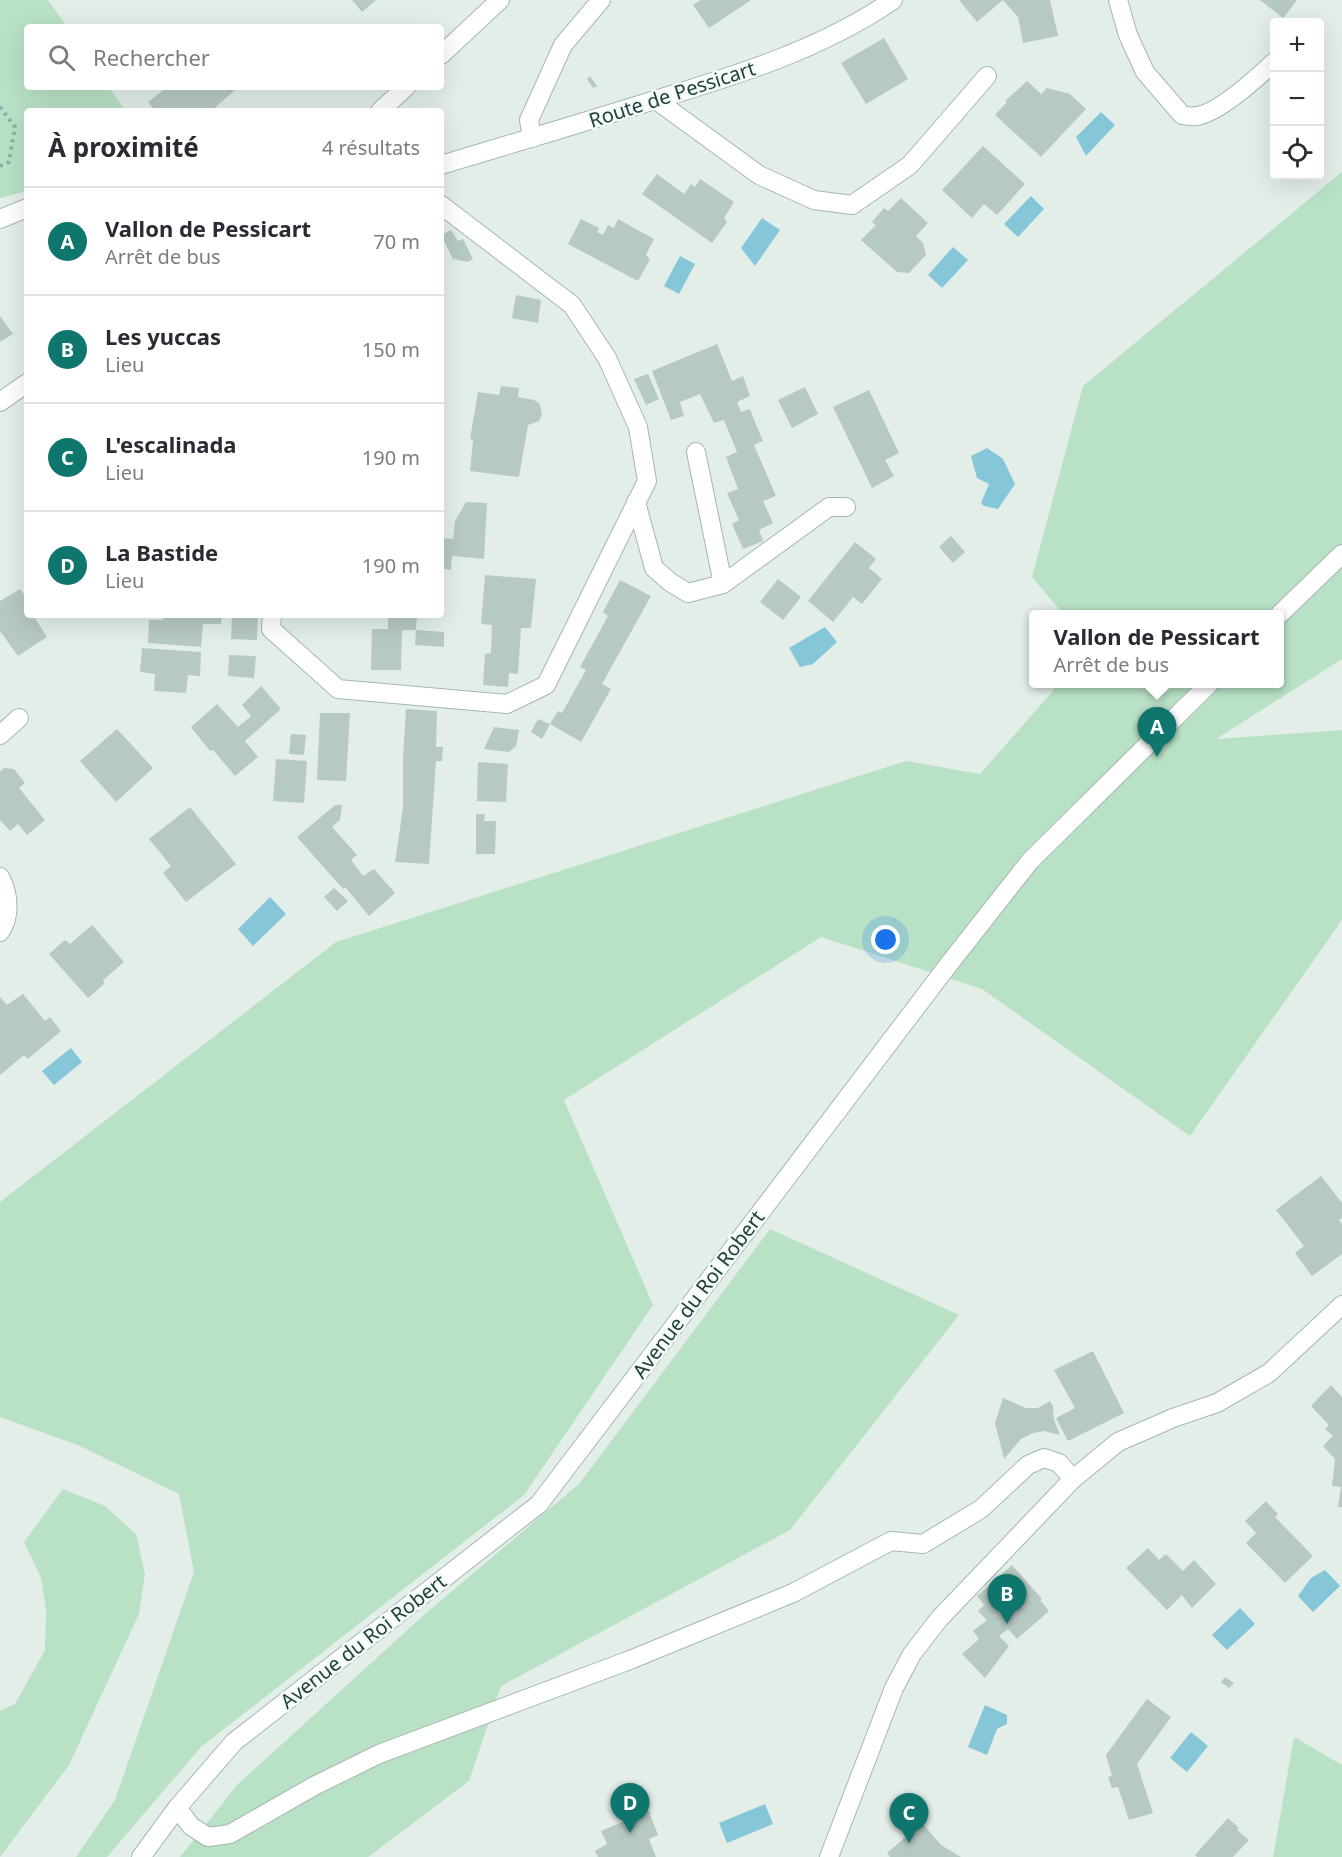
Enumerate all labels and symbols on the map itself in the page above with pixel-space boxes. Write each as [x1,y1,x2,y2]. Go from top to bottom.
street label: Route de Pessicart [585,54,759,134]
pin: A [1138,708,1176,757]
your location [871,925,900,954]
street label: Avenue du Roi Robert [626,1205,770,1383]
street label: Avenue du Roi Robert [274,1568,452,1714]
pin: B [988,1574,1026,1624]
pin: D [610,1784,650,1833]
pin: C [890,1794,928,1843]

